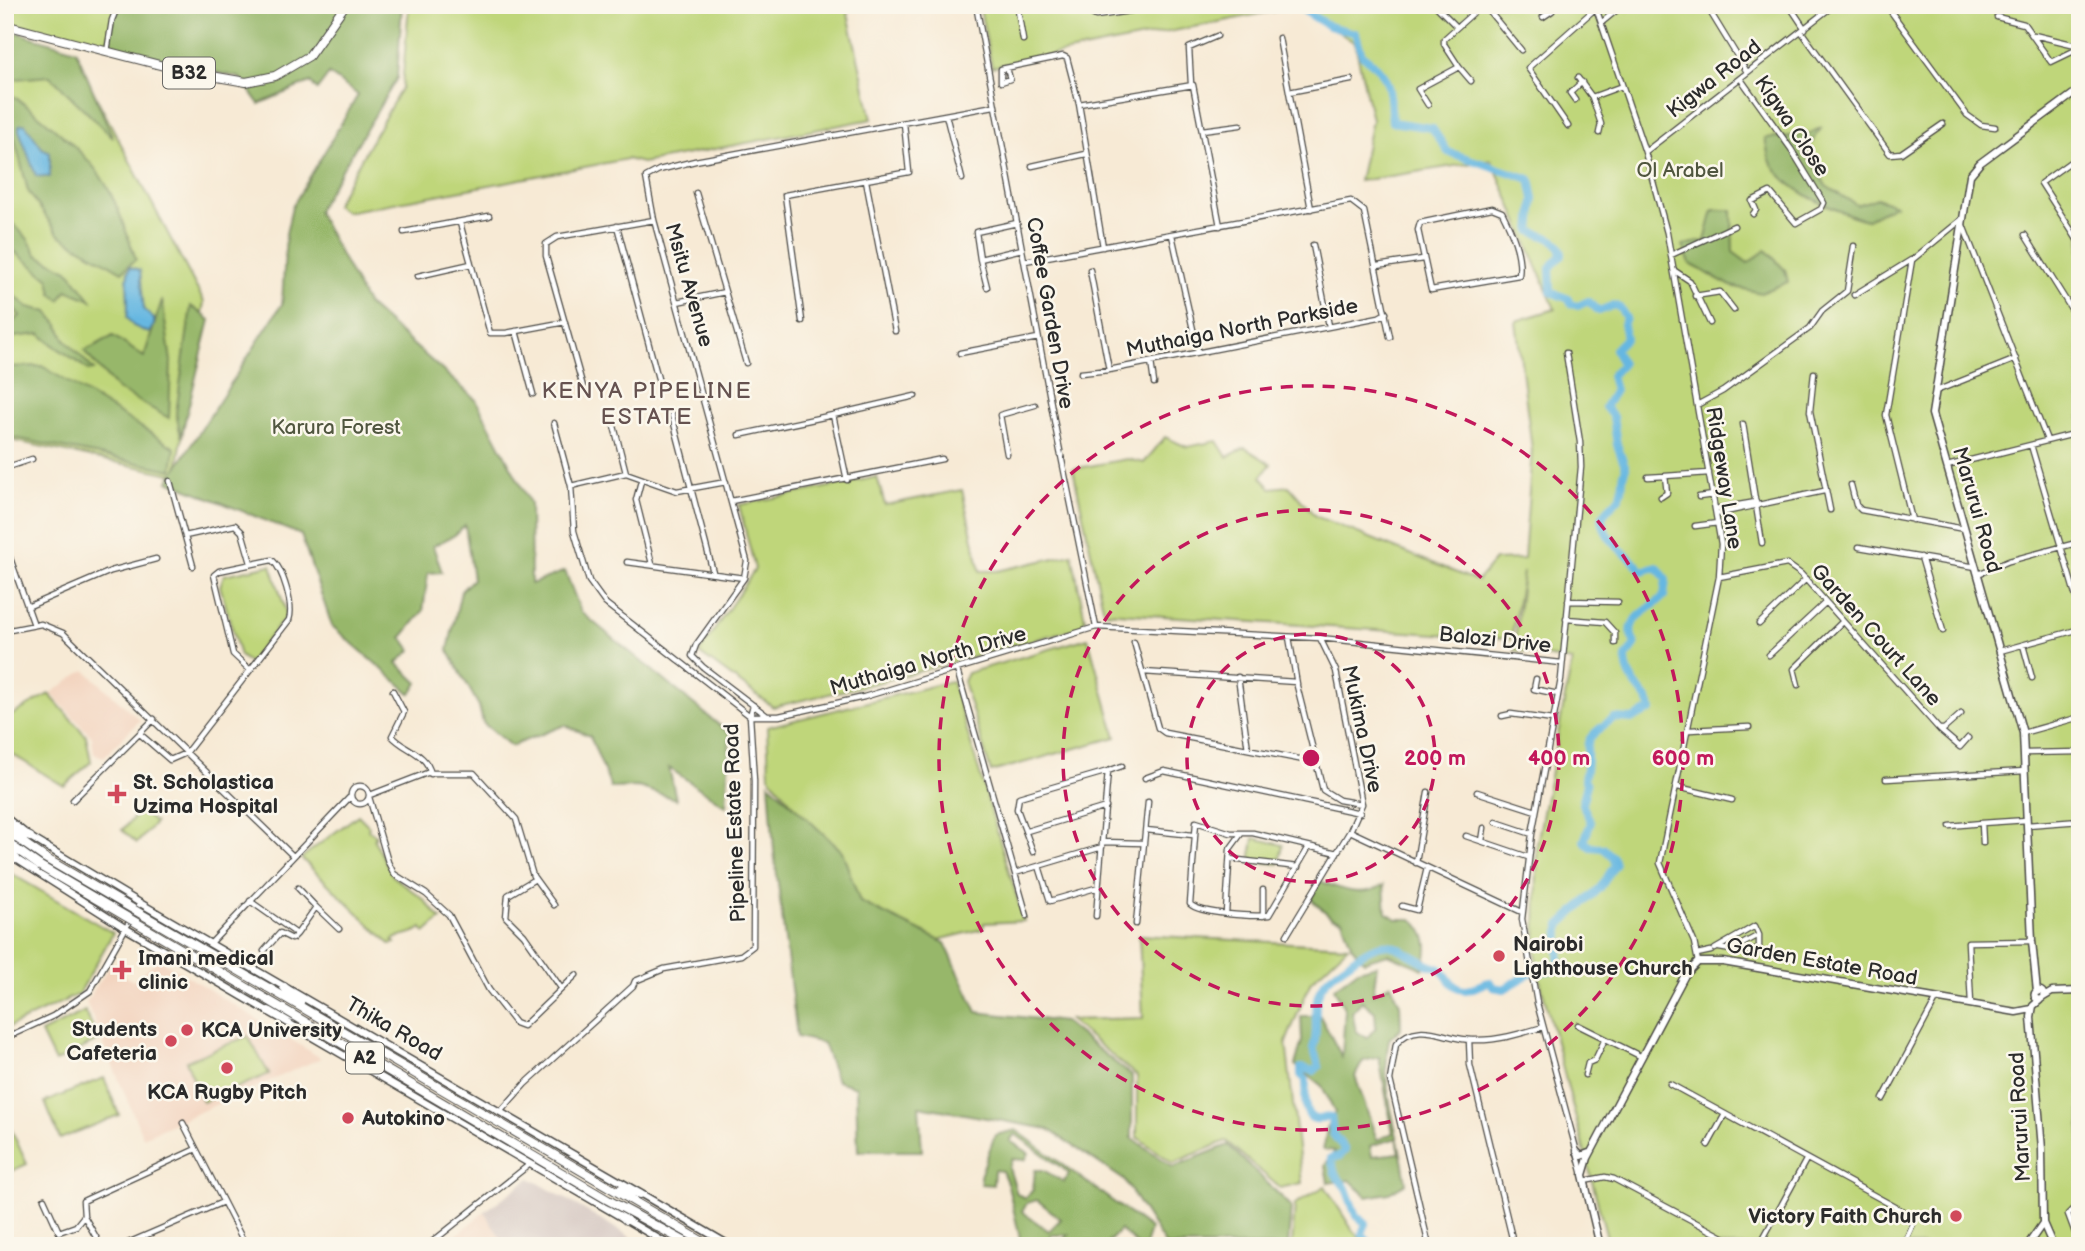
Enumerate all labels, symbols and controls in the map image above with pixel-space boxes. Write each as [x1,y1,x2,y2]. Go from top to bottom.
street label: Kigwa Road [1662,34,1766,124]
road number: B32 [163,58,215,88]
street label: Kigwa Close [1749,71,1835,181]
park label: Ol Arabel [1636,158,1724,183]
street label: Coffee Garden Drive [1021,215,1079,411]
street label: Msitu Avenue [659,220,719,350]
street label: Muthaiga North Parkside [1124,293,1360,363]
district label: KENYA PIPELINE ESTATE [541,377,753,431]
street label: Ridgeway Lane [1700,405,1748,551]
park label: Karura Forest [271,415,401,440]
street label: Marurui Road [1947,444,2007,576]
street label: Garden Court Lane [1806,559,1946,711]
street label: Muthaiga North Drive [827,621,1029,701]
street label: Balozi Drive [1438,622,1552,658]
street label: Mukima Drive [1336,663,1388,795]
street label: Pipeline Estate Road [719,723,751,923]
centre of rings [1299,746,1323,770]
text: 200 m [1404,746,1466,771]
text: 400 m [1528,746,1590,771]
text: 600 m [1652,746,1714,771]
place label: St. Scholastica Uzima Hospital [133,770,278,819]
marker: St. Scholastica Uzima Hospital [107,784,127,804]
place label: Nairobi Lighthouse Church [1513,932,1693,981]
street label: Garden Estate Road [1725,933,1919,991]
place label: Imani medical clinic [138,946,274,995]
marker: Nairobi Lighthouse Church [1491,948,1507,964]
marker: Imani medical clinic [112,960,132,980]
street label: Thika Road [341,991,447,1067]
place label: Students Cafeteria [66,1017,157,1066]
place label: KCA University [201,1018,342,1043]
marker: KCA University [179,1022,195,1038]
marker: Students Cafeteria [163,1033,179,1049]
road number: A2 [346,1042,384,1074]
street label: Marurui Road [2004,1051,2036,1183]
marker: KCA Rugby Pitch [219,1060,235,1076]
place label: KCA Rugby Pitch [147,1080,307,1105]
place label: Autokino [361,1106,445,1131]
marker: Autokino [340,1110,356,1126]
place label: Victory Faith Church [1748,1204,1942,1229]
marker: Victory Faith Church [1948,1208,1964,1224]

